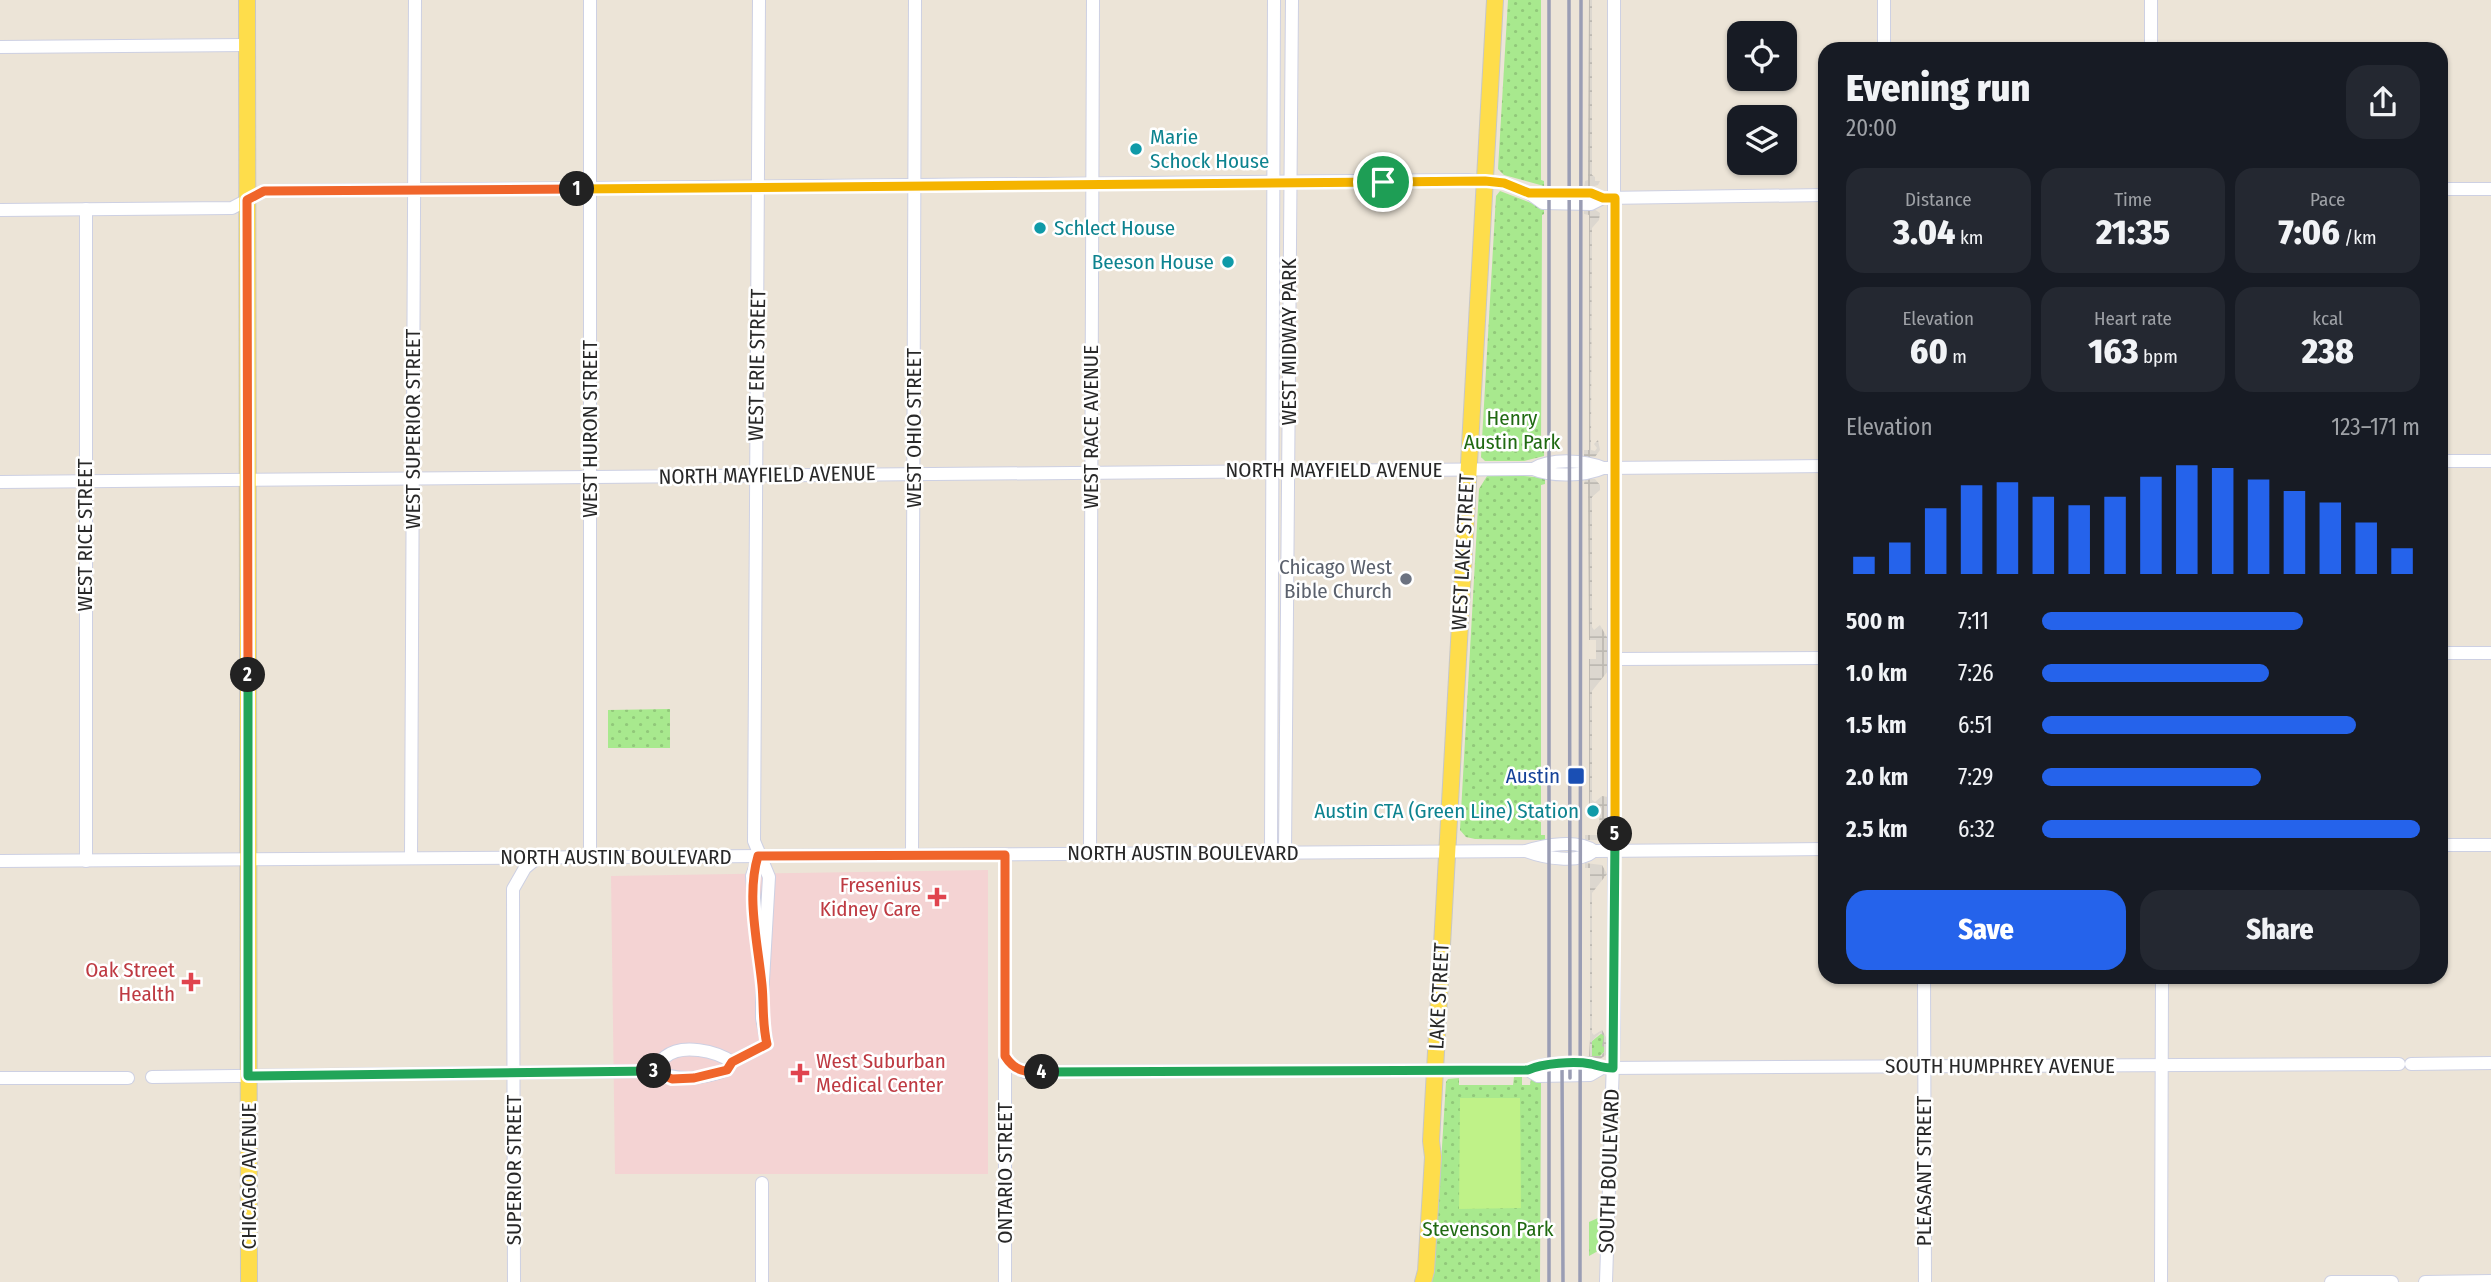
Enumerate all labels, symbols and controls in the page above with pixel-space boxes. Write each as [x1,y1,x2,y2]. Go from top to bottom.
map controls [1727,21,1797,175]
button: locate [1727,21,1797,91]
text: Evening run [1846,65,2030,111]
button: share [2346,65,2420,139]
button: layers [1727,105,1797,175]
text: 20:00 [1846,114,1897,142]
place label: Marie Schock House [1150,124,1269,174]
marker: Marie Schock House [1128,141,1144,157]
pin [1353,152,1413,212]
icon: arrive [1364,163,1402,201]
pin: 1 [560,172,594,206]
text: 1 [572,177,581,200]
text: Distance [1905,188,1972,211]
text: Time [2114,188,2152,211]
text: Pace [2310,188,2345,211]
text: 3.04 [1893,211,1955,253]
text: 21:35 [2096,211,2170,253]
text: 7:06 [2279,211,2340,253]
place label: Schlect House [1054,215,1175,241]
marker: Schlect House [1032,220,1048,236]
text: km [1955,226,1983,249]
text: /km [2340,226,2377,249]
place label: Beeson House [1092,249,1214,275]
marker: Beeson House [1220,254,1236,270]
street label: WEST MIDWAY PARK [1276,258,1302,426]
street label: WEST ERIE STREET [743,288,771,441]
text: Elevation [1903,307,1974,330]
text: Heart rate [2094,307,2172,330]
text: kcal [2312,307,2343,330]
street label: WEST SUPERIOR STREET [400,328,426,529]
text: 60 [1910,330,1948,372]
text: 163 [2088,330,2139,372]
text: 238 [2302,330,2354,372]
street label: WEST HURON STREET [577,340,603,518]
street label: WEST RACE AVENUE [1078,345,1104,509]
text: m [1948,345,1967,368]
text: bpm [2139,345,2178,368]
street label: WEST OHIO STREET [901,348,927,508]
park label: Henry Austin Park [1464,405,1560,455]
text: Elevation [1846,413,1933,441]
text: 123–171 m [2331,413,2420,441]
street label: NORTH MAYFIELD AVENUE [1226,457,1443,483]
street label: WEST RICE STREET [72,458,98,611]
street label: NORTH MAYFIELD AVENUE [658,460,876,490]
street label: WEST LAKE STREET [1446,473,1480,631]
place label: Chicago West Bible Church [1279,554,1392,604]
marker: Chicago West Bible Church [1398,571,1414,587]
text: 500 m [1846,607,1905,635]
text: 7:11 [1958,607,1989,635]
pin: 2 [230,658,266,692]
text: 1.0 km [1846,659,1907,687]
text: 7:26 [1958,659,1994,687]
text: 2 [243,663,252,686]
text: 1.5 km [1846,711,1907,739]
text: 6:51 [1958,711,1993,739]
place label: Austin [1506,763,1560,789]
text: 2.0 km [1846,763,1908,791]
text: 7:29 [1958,763,1993,791]
marker: Austin [1566,766,1586,786]
place label: Austin CTA (Green Line) Station [1314,798,1579,824]
marker: Austin CTA (Green Line) Station [1585,803,1601,819]
text: 2.5 km [1846,815,1907,843]
text: 6:32 [1958,815,1995,843]
pin: 5 [1598,816,1632,852]
text: 5 [1610,822,1619,845]
street label: NORTH AUSTIN BOULEVARD [1067,840,1299,866]
street label: NORTH AUSTIN BOULEVARD [500,844,732,870]
place label: Fresenius Kidney Care [820,872,921,922]
marker: Fresenius Kidney Care [927,887,947,907]
button: Save [1846,890,2126,970]
button: Share [2140,890,2420,970]
street label: LAKE STREET [1423,942,1455,1050]
place label: Oak Street Health [85,957,175,1007]
marker: Oak Street Health [181,972,201,992]
place label: West Suburban Medical Center [816,1048,946,1098]
street label: SOUTH HUMPHREY AVENUE [1885,1053,2115,1079]
pin: 3 [636,1054,672,1088]
pin: 4 [1024,1054,1060,1090]
text: 3 [649,1059,658,1082]
text: 4 [1037,1060,1046,1083]
marker: West Suburban Medical Center [790,1063,810,1083]
street label: SOUTH BOULEVARD [1593,1088,1625,1254]
street label: SUPERIOR STREET [501,1094,527,1245]
street label: PLEASANT STREET [1911,1095,1937,1246]
street label: CHICAGO AVENUE [236,1102,262,1249]
street label: ONTARIO STREET [992,1102,1018,1244]
park label: Stevenson Park [1422,1216,1554,1242]

